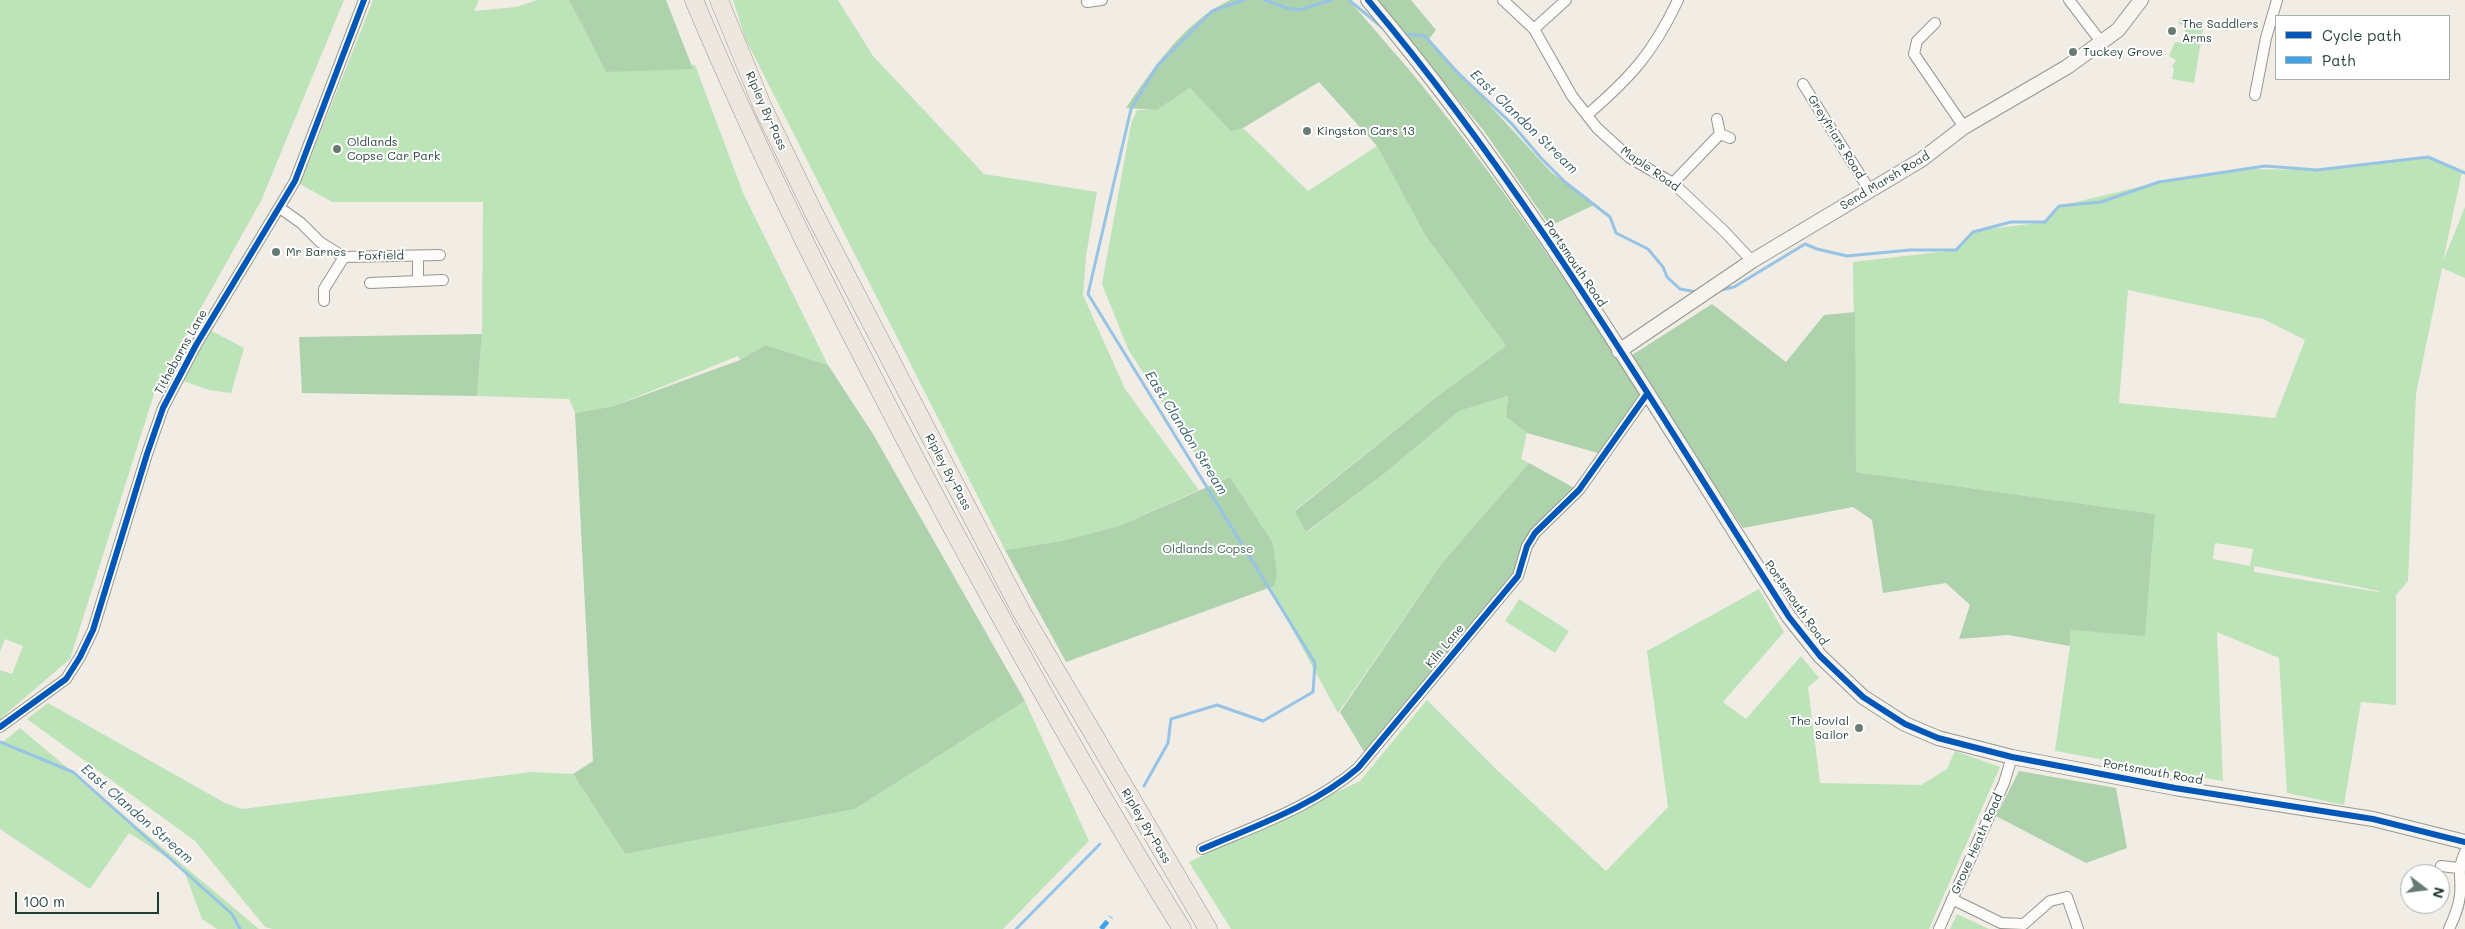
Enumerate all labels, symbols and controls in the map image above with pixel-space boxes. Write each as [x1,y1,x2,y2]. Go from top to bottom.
legend [2275,15,2450,80]
place label: The Saddlers Arms [2182,17,2258,45]
marker: The Saddlers Arms [2166,25,2178,37]
text: Cycle path [2322,25,2401,45]
place label: Tuckey Grove [2083,45,2163,59]
marker: Tuckey Grove [2067,46,2079,58]
text: Path [2322,50,2356,70]
water label: East Clandon Stream [1467,66,1581,178]
street label: Ripley By-Pass [742,69,790,153]
street label: Greyfriars Road [1804,92,1868,182]
place label: Kingston Cars 13 [1317,124,1414,138]
marker: Kingston Cars 13 [1301,125,1313,137]
place label: Oldlands Copse Car Park [347,135,440,163]
marker: Oldlands Copse Car Park [331,143,343,155]
street label: Maple Road [1618,143,1682,195]
street label: Send Marsh Road [1838,149,1932,213]
street label: Portsmouth Road [1541,218,1609,310]
place label: Mr Barnes [286,245,346,259]
marker: Mr Barnes [270,246,282,258]
street label: Foxfield [358,248,404,264]
street label: Tithebarns Lane [152,307,210,397]
water label: East Clandon Stream [1141,368,1231,498]
street label: Ripley By-Pass [922,431,974,513]
park label: Oldlands Copse [1163,542,1253,556]
street label: Portsmouth Road [1761,558,1831,648]
street label: Kiln Lane [1423,621,1467,671]
place label: The Jovial Sailor [1790,714,1849,742]
marker: The Jovial Sailor [1853,722,1865,734]
street label: Portsmouth Road [2102,756,2204,788]
water label: East Clandon Stream [77,761,197,867]
street label: Ripley By-Pass [1118,786,1174,866]
street label: Grove Heath Road [1948,791,2006,897]
north arrow [2400,864,2450,914]
scale bar [18,882,161,914]
text: N [2428,885,2450,900]
text: 100 m [23,891,65,911]

